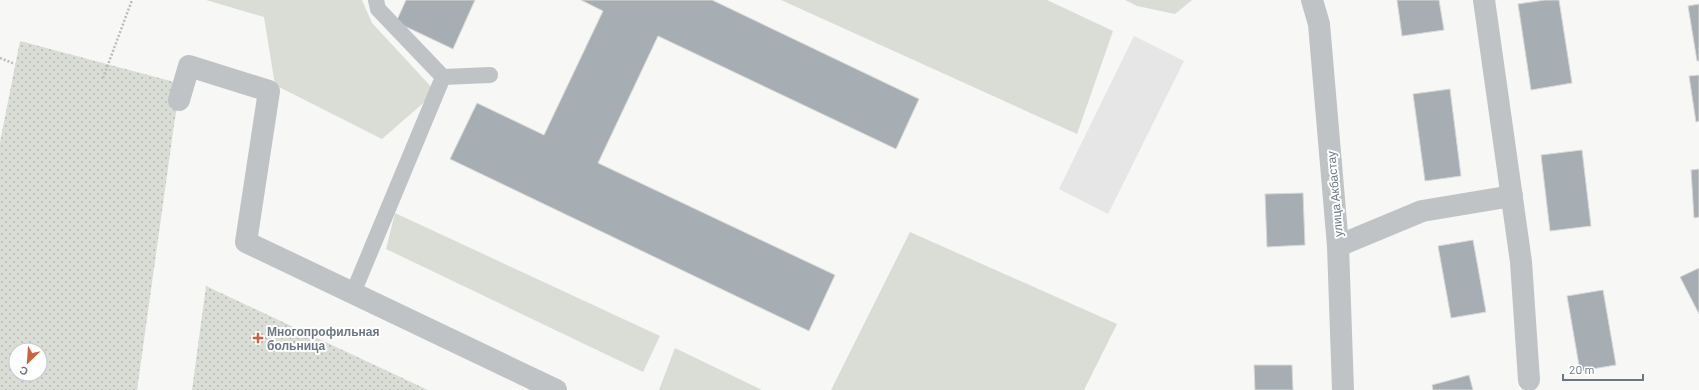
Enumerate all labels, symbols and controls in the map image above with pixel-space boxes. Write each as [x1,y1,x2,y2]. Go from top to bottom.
street label: улица Акбастау [1323,150,1346,237]
place label: Многопрофильная больница [267,324,379,353]
marker: Многопрофильная больница [252,332,264,344]
north arrow [8,342,48,382]
scale bar [1563,356,1643,382]
text: 20 m [1569,362,1595,376]
text: С [17,364,30,379]

